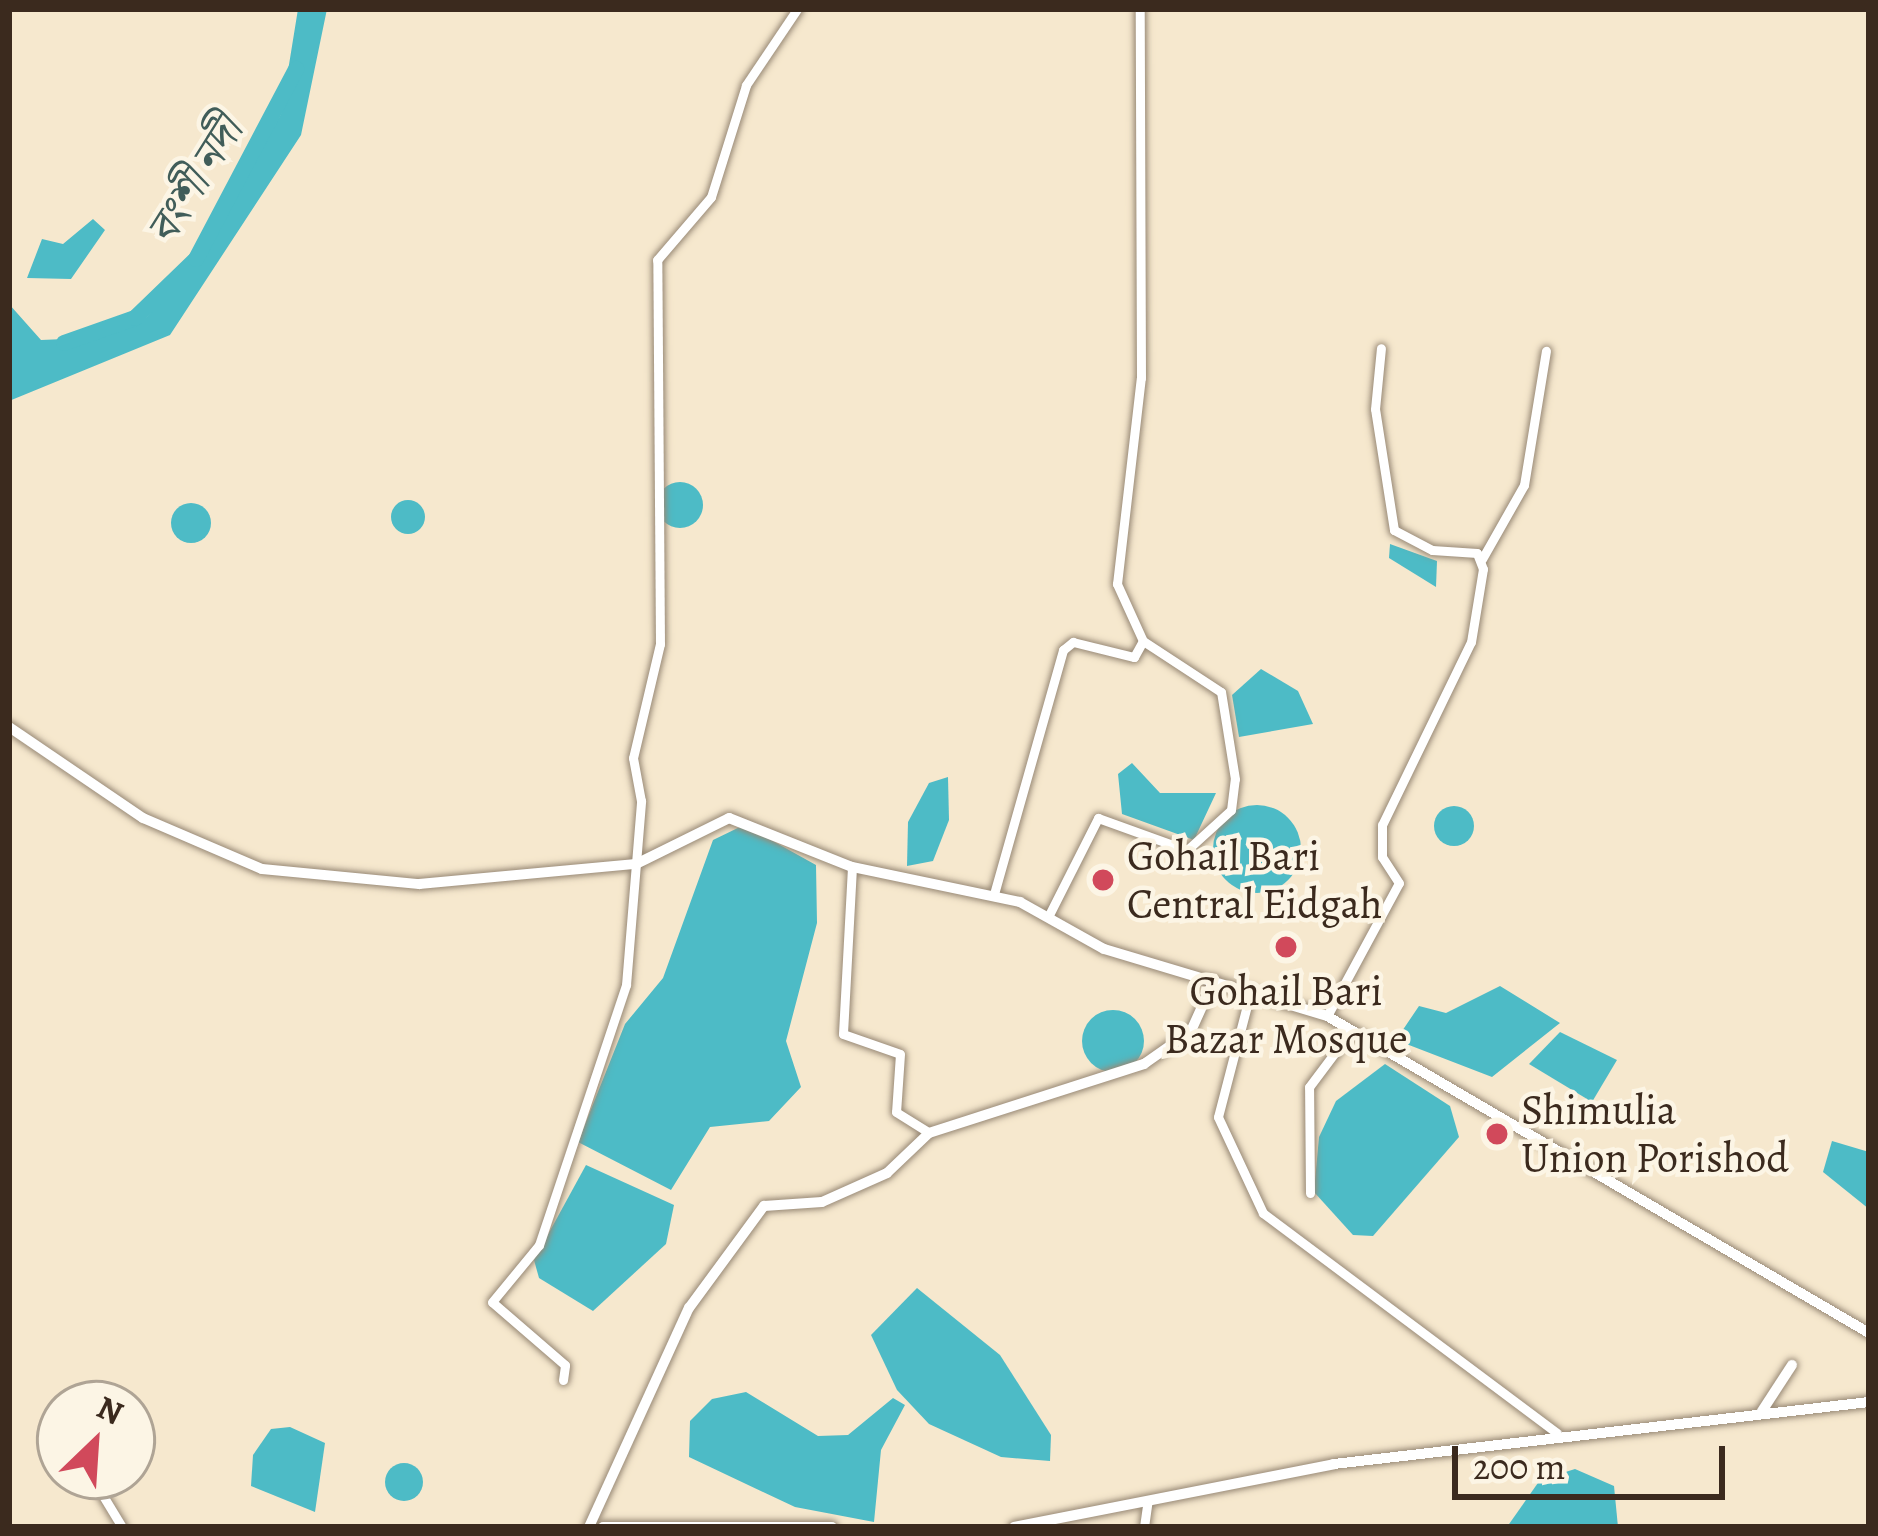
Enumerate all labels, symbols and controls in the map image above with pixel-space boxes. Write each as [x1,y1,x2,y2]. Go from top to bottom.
water label: বংশী নদী [135,107,255,255]
place label: Gohail Bari Central Eidgah [1127,831,1382,930]
marker: Gohail Bari Central Eidgah [1090,867,1116,893]
marker: Gohail Bari Bazar Mosque [1273,934,1299,960]
place label: Gohail Bari Bazar Mosque [1164,966,1408,1064]
place label: Shimulia Union Porishod [1521,1085,1789,1184]
marker: Shimulia Union Porishod [1484,1121,1510,1147]
north arrow [36,1380,156,1500]
text: N [90,1384,131,1435]
scale bar [1458,1422,1731,1496]
text: 200 m [1473,1442,1566,1491]

